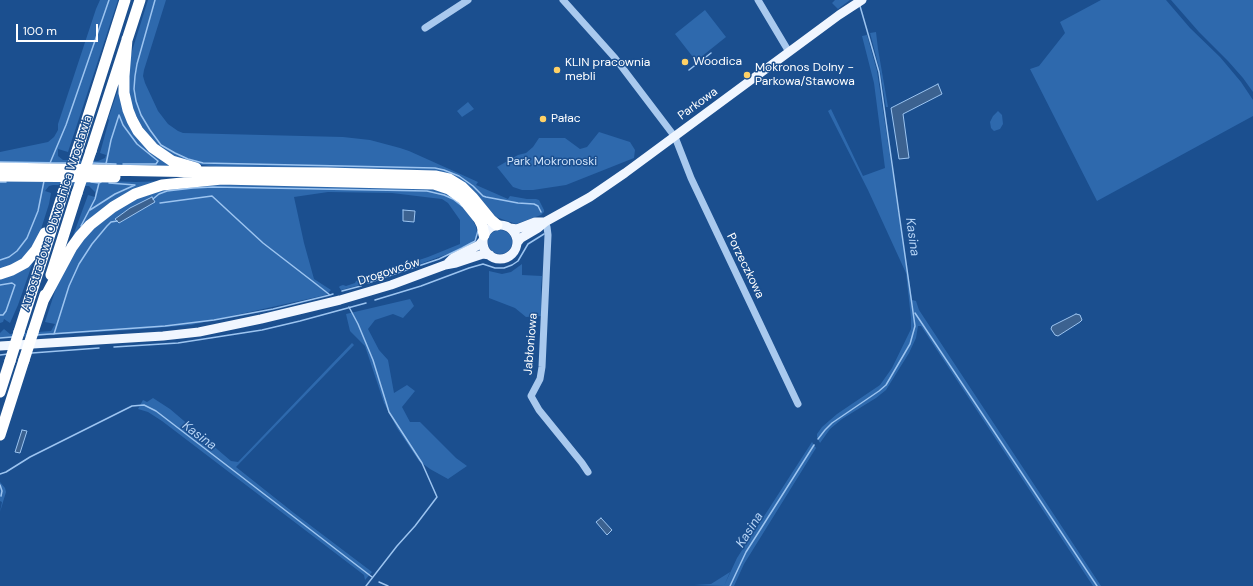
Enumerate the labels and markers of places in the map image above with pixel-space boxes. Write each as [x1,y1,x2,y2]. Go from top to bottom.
place label: Woodica [693,55,742,69]
place label: KLIN pracownia mebli [565,56,650,84]
marker: Woodica [680,57,690,67]
place label: Mokronos Dolny - Parkowa/Stawowa [755,61,855,89]
marker: KLIN pracownia mebli [552,65,562,75]
marker: Mokronos Dolny - Parkowa/Stawowa [742,70,752,80]
place label: Pałac [551,112,581,126]
marker: Pałac [538,114,548,124]

